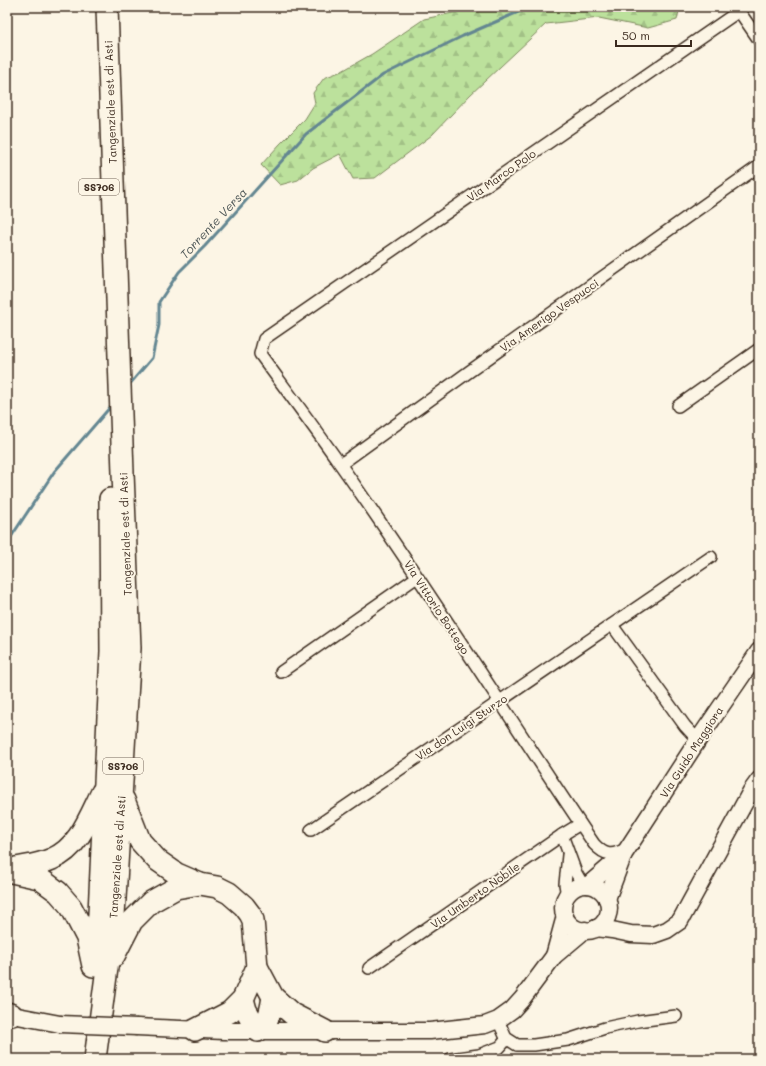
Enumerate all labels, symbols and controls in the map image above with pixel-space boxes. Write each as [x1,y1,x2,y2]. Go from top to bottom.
scale bar [616,22,691,48]
text: 50 m [622,27,650,43]
street label: Tangenziale est di Asti [100,40,120,164]
street label: Via Marco Polo [464,145,539,204]
road number: SS706 [79,179,119,195]
water label: Torrente Versa [176,184,250,262]
street label: Via Amerigo Vespucci [497,275,601,355]
street label: Tangenziale est di Asti [115,472,135,596]
street label: Via Vittorio Bottego [401,557,473,657]
street label: Via don Luigi Sturzo [412,690,510,763]
street label: Via Guido Maggiora [656,703,726,801]
road number: SS706 [103,758,143,774]
street label: Tangenziale est di Asti [105,795,129,919]
street label: Via Umberto Nobile [427,858,523,931]

